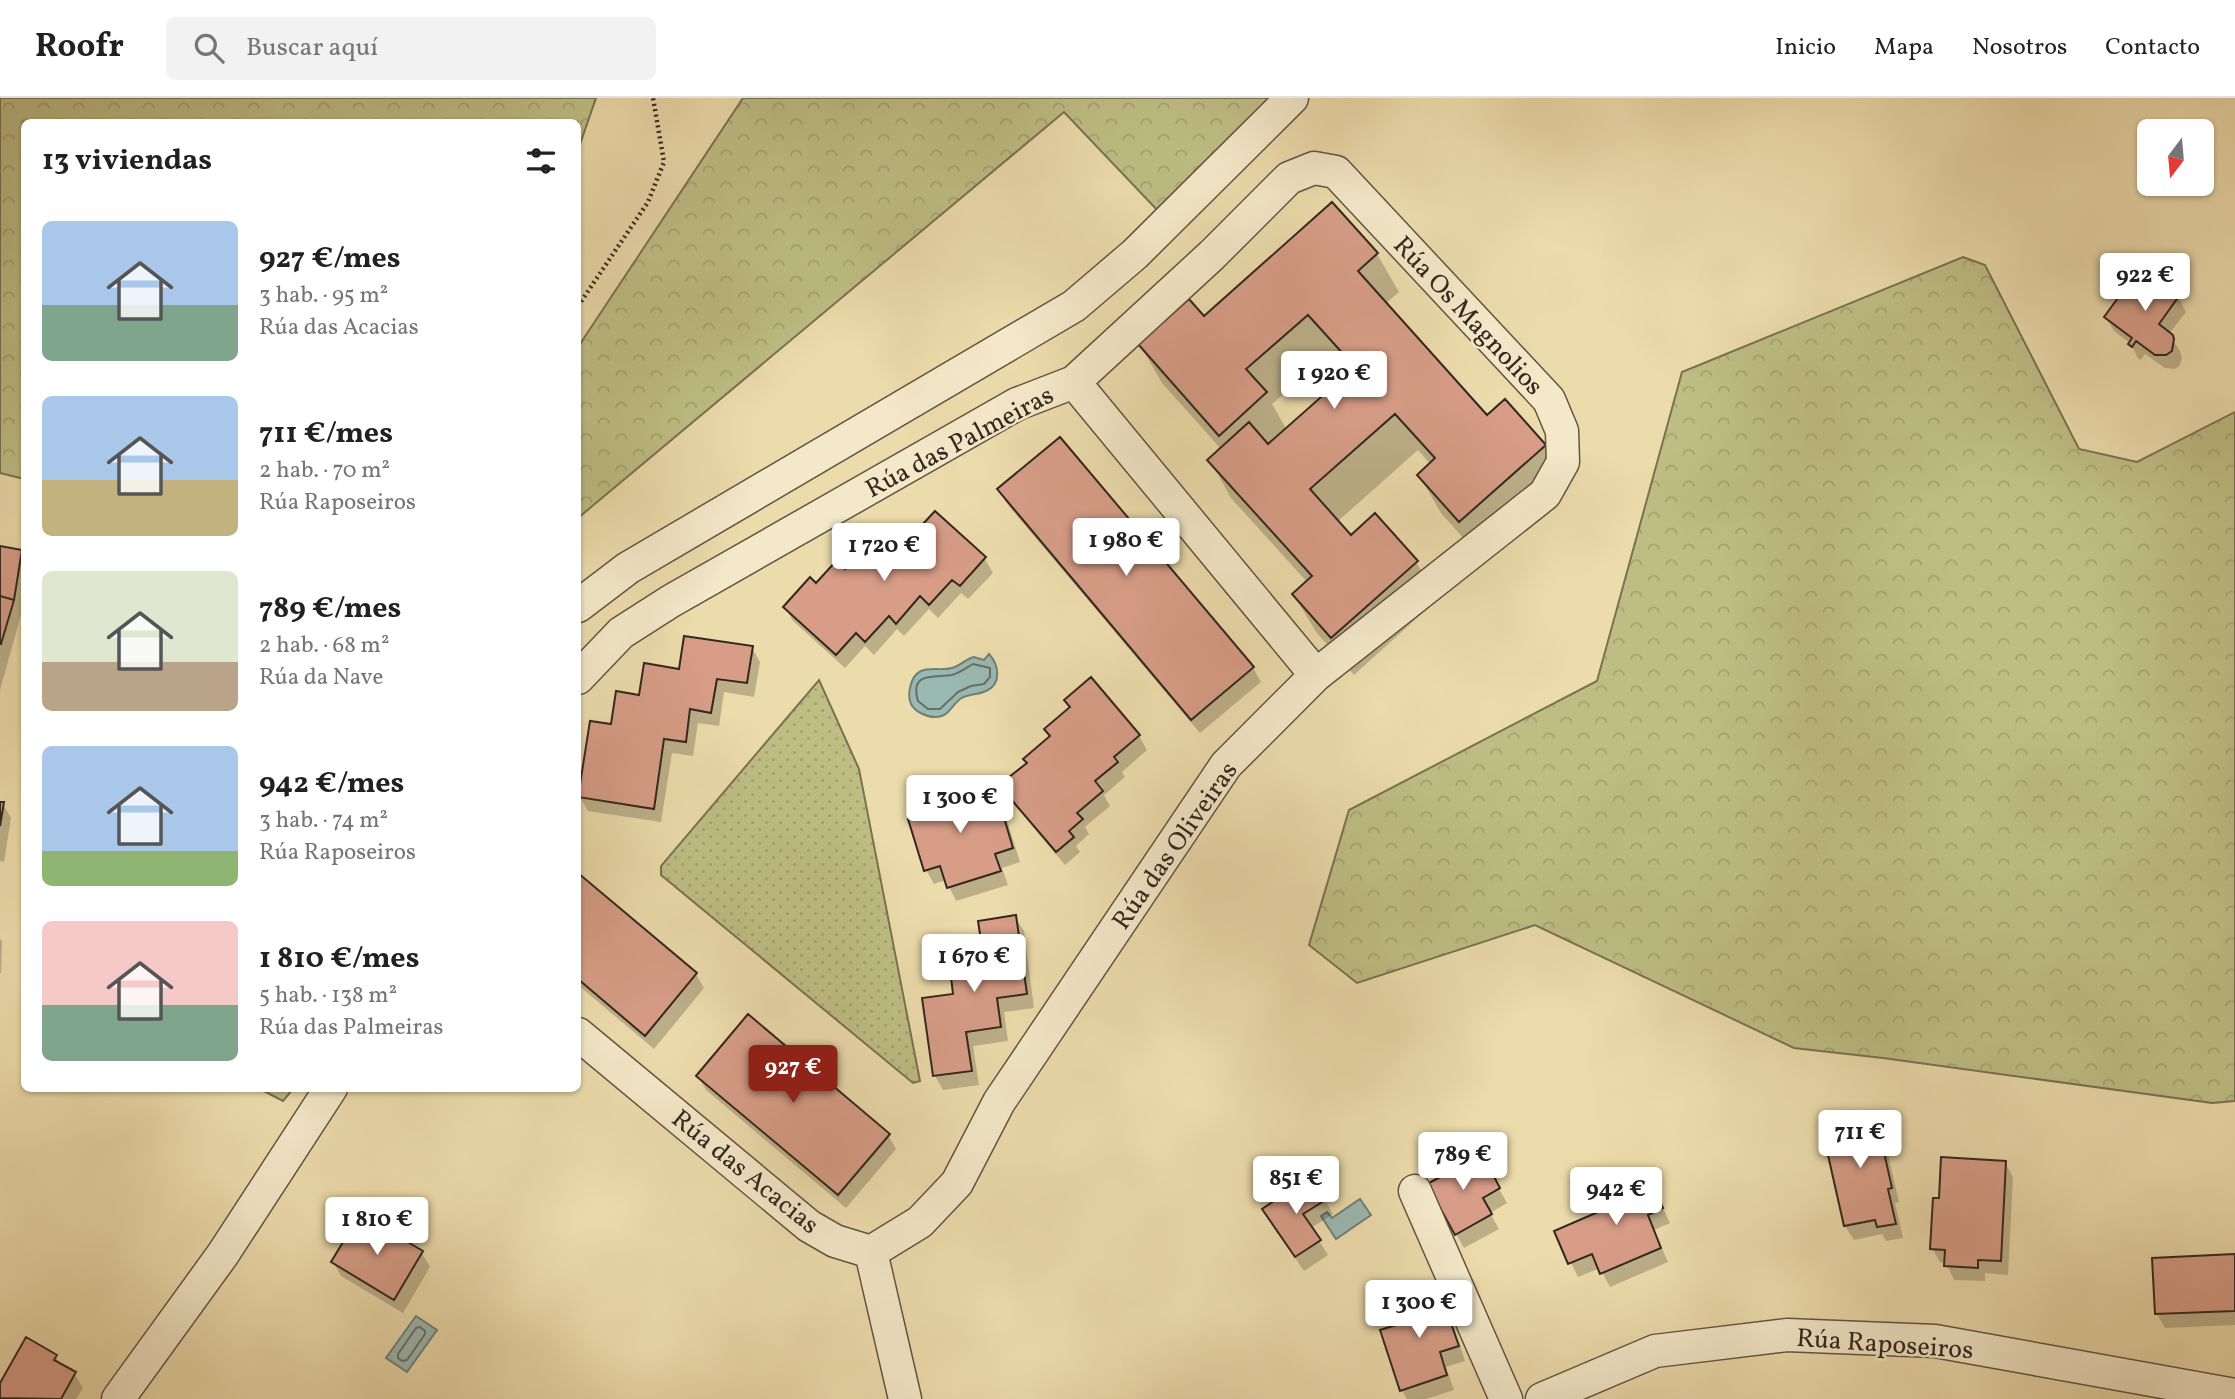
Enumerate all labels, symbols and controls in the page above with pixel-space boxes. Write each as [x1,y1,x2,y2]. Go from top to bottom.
search box [166,17,656,80]
text: Roofr [35,25,124,71]
icon: search [190,29,228,67]
text: Buscar aquí [246,30,378,66]
text: Inicio [1775,31,1836,65]
text: Mapa [1874,31,1934,65]
text: Nosotros [1972,31,2067,65]
text: Contacto [2105,31,2200,65]
north arrow [2137,119,2214,196]
map controls [2137,119,2214,196]
text: 13 viviendas [42,140,212,182]
icon: filters [522,142,560,180]
street label: Rúa Os Magnolios [1384,229,1551,404]
text: 927 €/mes [259,238,401,280]
icon: home [98,249,182,333]
pin: 922 € [2096,254,2194,313]
text: 922 € [2116,260,2174,292]
text: 3 hab. · 95 m² [259,280,388,312]
text: Rúa das Acacias [259,312,419,344]
pin: 1 920 € [1269,352,1399,411]
text: 1 920 € [1297,358,1371,390]
street label: Rúa das Palmeiras [859,378,1060,508]
text: 711 €/mes [259,413,393,455]
icon: home [98,424,182,508]
text: 2 hab. · 70 m² [259,455,390,487]
text: Rúa Raposeiros [259,487,416,519]
pin: 1 980 € [1061,518,1191,578]
pin: 1 720 € [819,524,949,583]
text: 1 980 € [1089,525,1163,557]
text: 1 720 € [848,530,920,562]
text: 789 €/mes [259,588,401,630]
icon: home [98,599,182,683]
text: 2 hab. · 68 m² [259,630,389,662]
text: Rúa da Nave [259,662,383,694]
street label: Rúa das Oliveiras [1104,755,1247,937]
text: 942 €/mes [259,763,404,805]
icon: home [98,774,182,858]
pin: 1 300 € [895,776,1025,835]
text: 1 300 € [922,782,998,814]
text: 3 hab. · 74 m² [259,805,388,837]
text: Rúa Raposeiros [259,837,416,869]
pin: 1 670 € [909,934,1039,994]
text: 1 810 €/mes [259,938,420,980]
text: 1 670 € [938,941,1010,973]
icon: home [98,949,182,1033]
text: 5 hab. · 138 m² [259,980,397,1012]
text: Rúa das Palmeiras [259,1012,443,1044]
pin: 927 € [744,1046,842,1105]
text: 927 € [765,1052,821,1084]
street label: Rúa das Acacias [663,1102,826,1243]
pin: 711 € [1811,1110,1909,1170]
text: 711 € [1834,1117,1886,1149]
pin: 789 € [1414,1132,1512,1192]
text: 789 € [1434,1139,1492,1171]
pin: 851 € [1247,1156,1345,1216]
text: 851 € [1269,1163,1323,1195]
pin: 942 € [1567,1168,1665,1227]
text: 942 € [1586,1174,1646,1206]
pin: 1 810 € [312,1198,442,1257]
text: 1 810 € [341,1204,413,1236]
pin: 1 300 € [1354,1280,1484,1340]
text: 1 300 € [1381,1287,1457,1319]
street label: Rúa Raposeiros [1795,1321,1975,1369]

